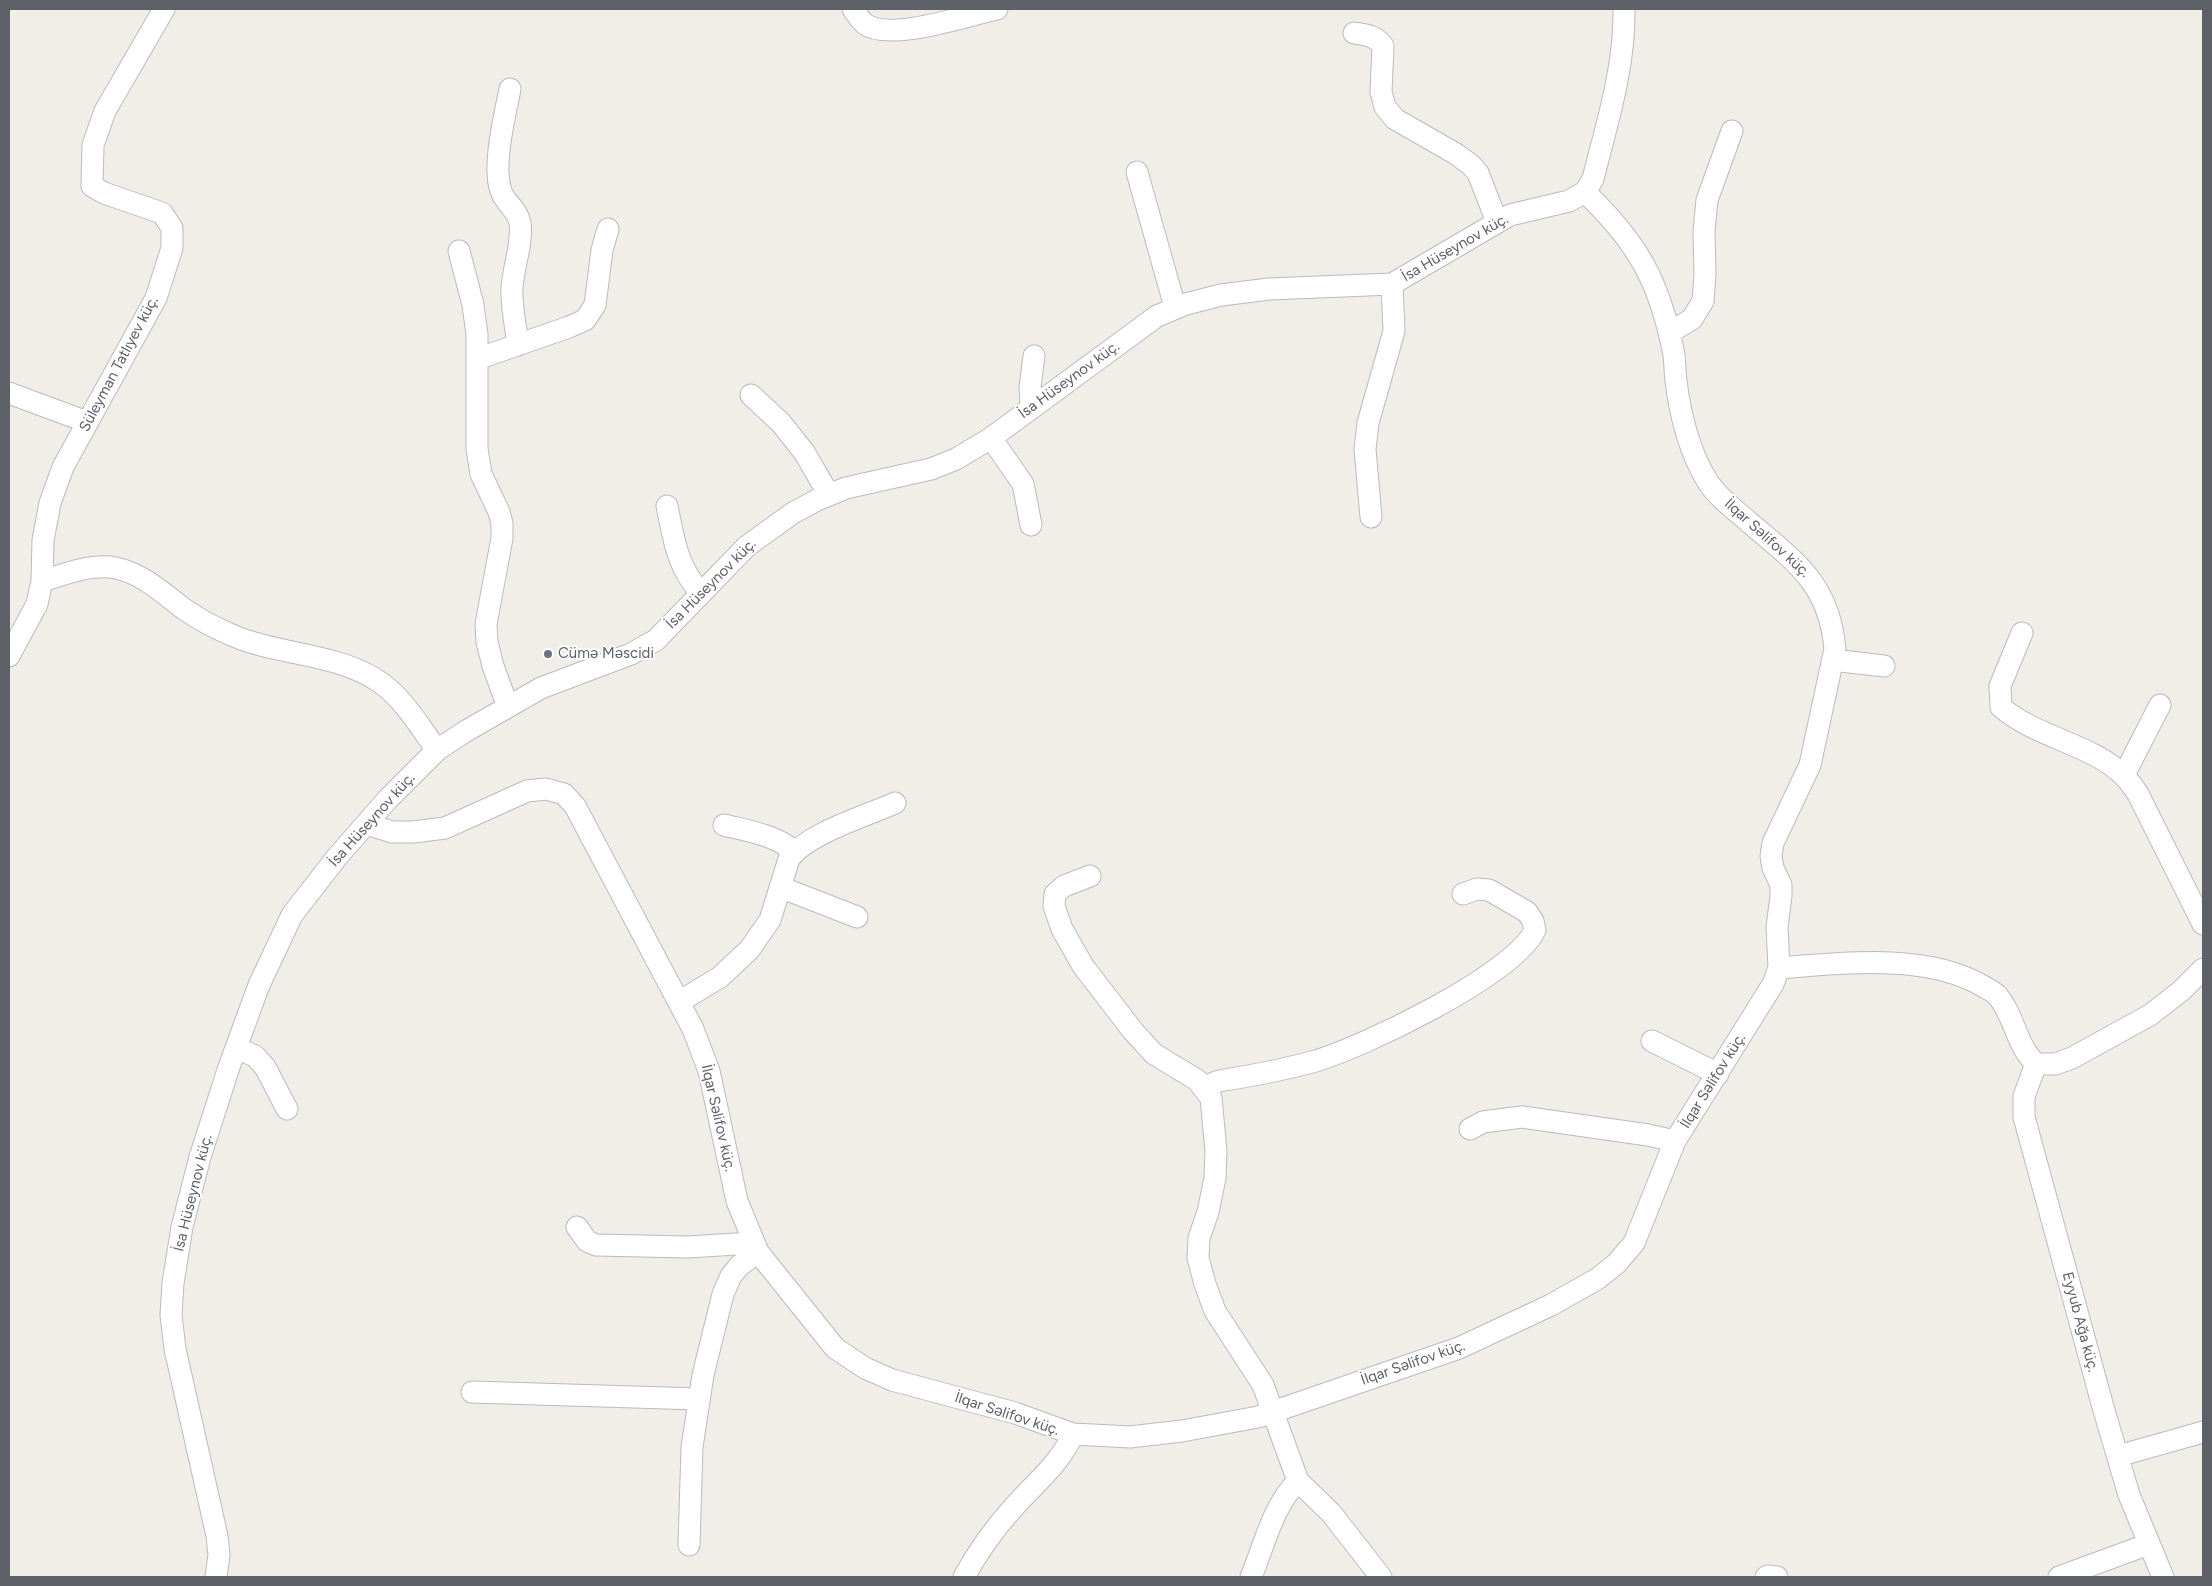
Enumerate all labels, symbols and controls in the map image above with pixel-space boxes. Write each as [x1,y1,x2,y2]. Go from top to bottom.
street label: İsa Hüseynov küç. [1398,210,1512,286]
street label: Süleyman Tatlıyev küç. [76,293,162,435]
street label: İsa Hüseynov küç. [1015,337,1123,423]
street label: İlqar Səlifov küç. [1720,495,1814,581]
street label: İsa Hüseynov küç. [662,535,760,633]
place label: Cümə Məscidi [558,645,654,663]
marker: Cümə Məscidi [542,648,554,660]
street label: İsa Hüseynov küç. [325,769,419,871]
street label: İlqar Səlifov küç. [1676,1030,1750,1132]
street label: İlqar Səlifov küç. [697,1063,739,1173]
street label: İsa Hüseynov küç. [170,1133,216,1253]
street label: Eyyub Ağa küç. [2058,1270,2102,1374]
street label: İlqar Səlifov küç. [1358,1337,1468,1389]
street label: İlqar Səlifov küç. [952,1389,1062,1439]

